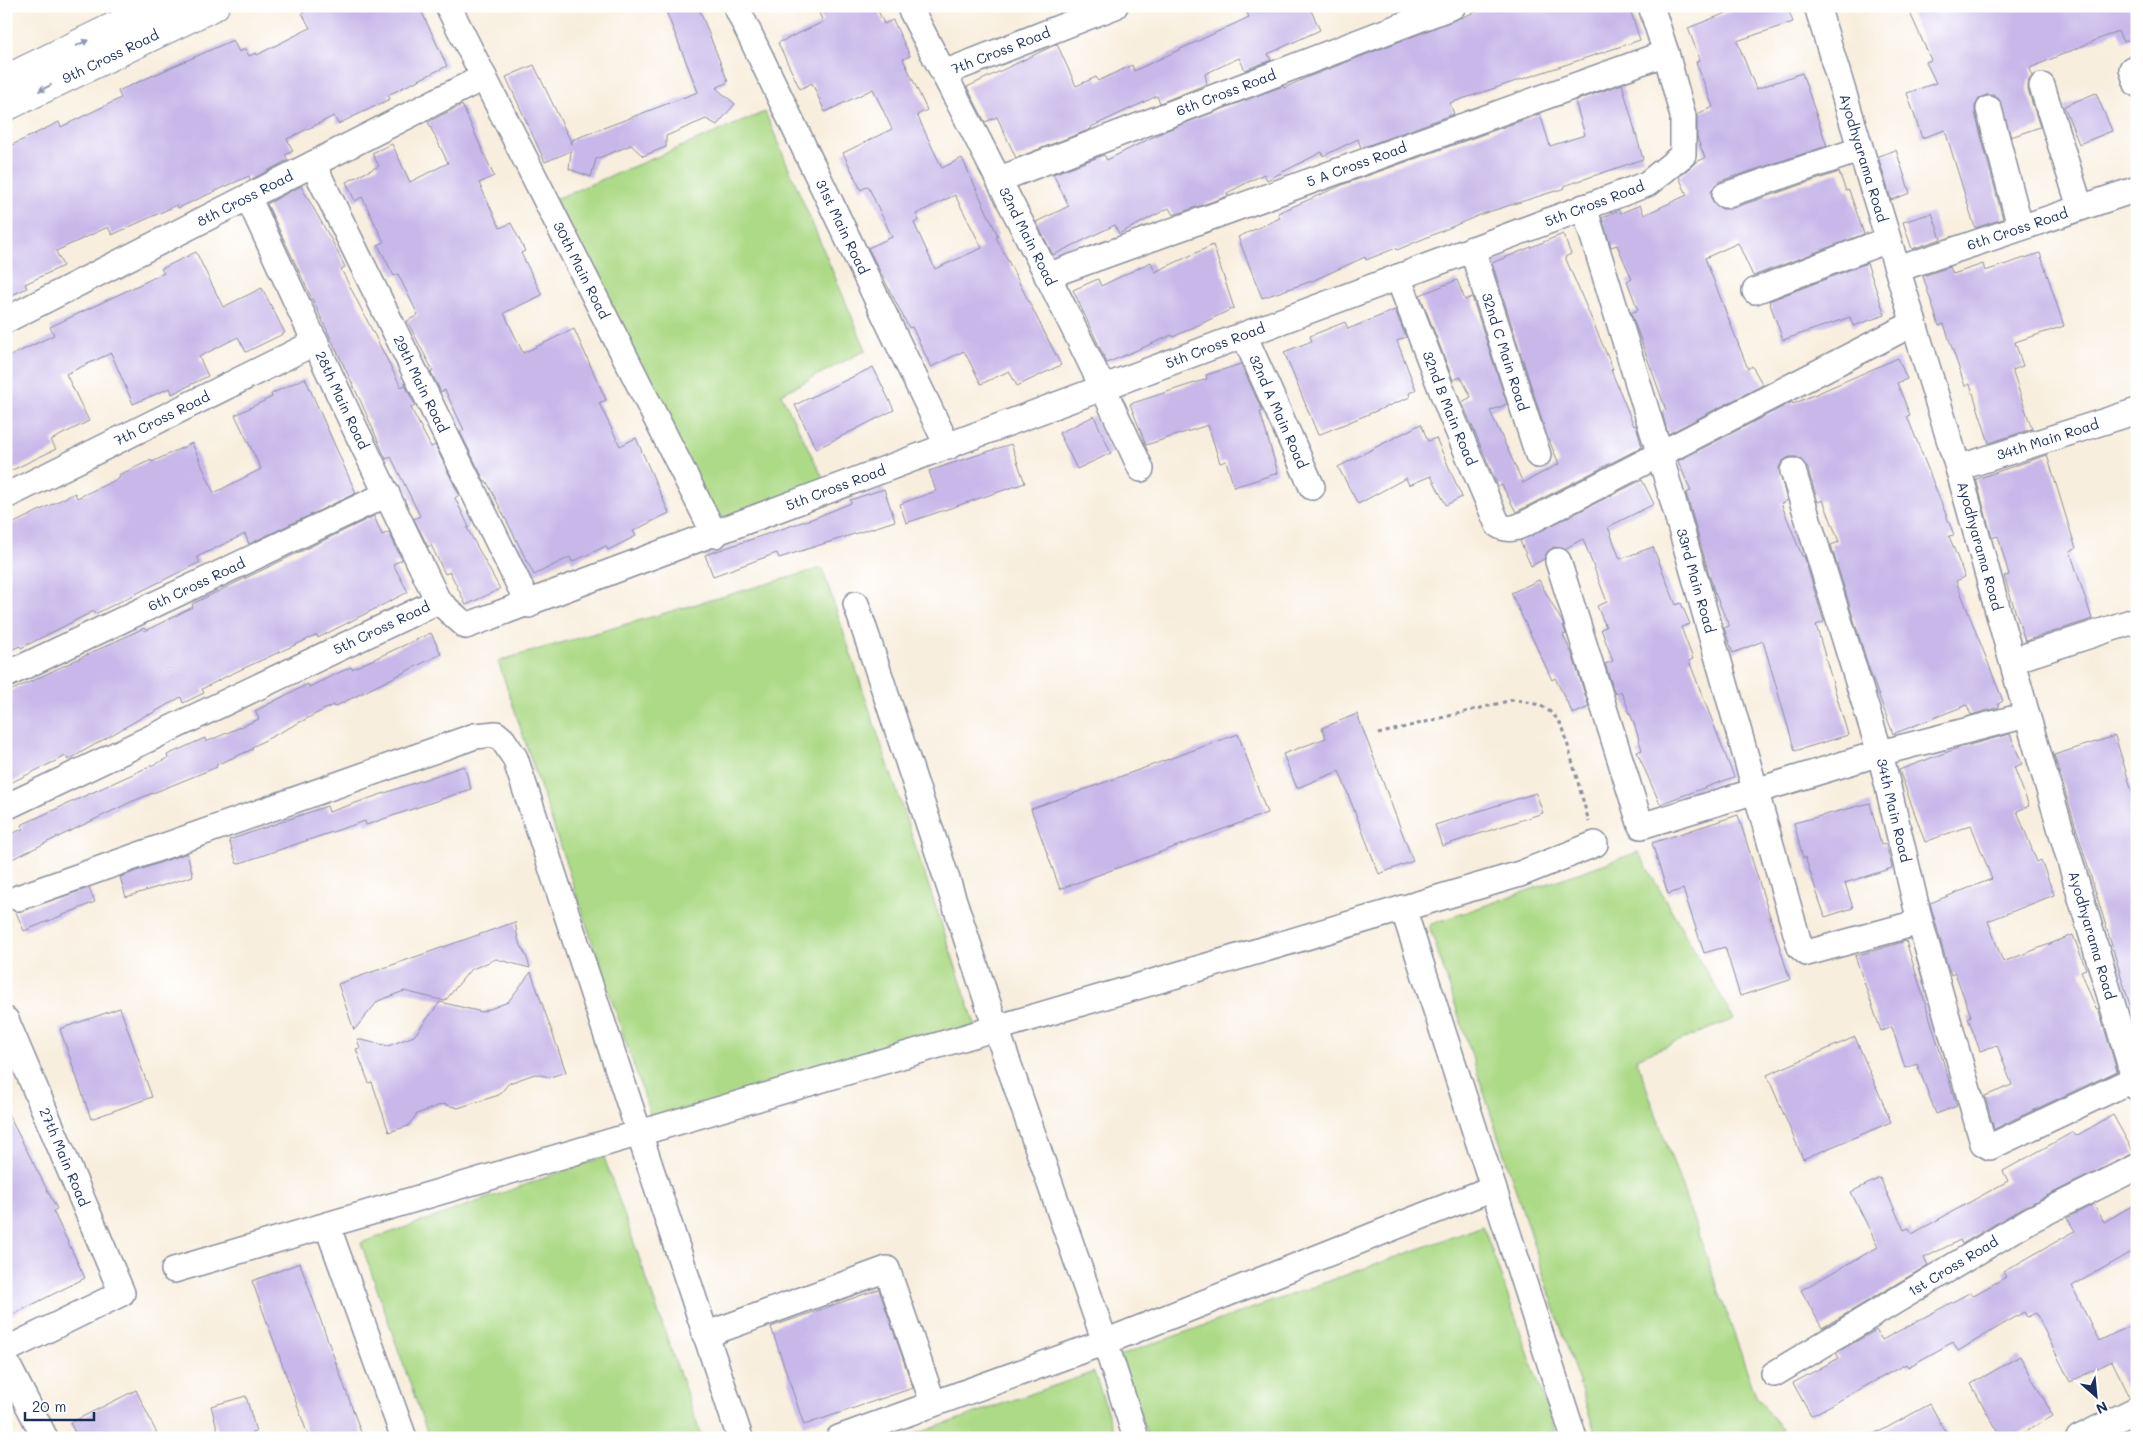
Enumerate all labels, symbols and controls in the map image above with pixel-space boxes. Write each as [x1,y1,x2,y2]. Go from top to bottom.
street label: 7th Cross Road [948,22,1053,78]
street label: 9th Cross Road [59,25,162,88]
one-way arrow [74,38,89,47]
street label: 6th Cross Road [1173,64,1279,120]
one-way arrow [38,85,52,93]
street label: Ayodhyarama Road [1835,91,1892,225]
street label: 5 A Cross Road [1304,137,1409,191]
street label: 8th Cross Road [193,166,296,230]
street label: 31st Main Road [812,176,874,277]
street label: 5th Cross Road [1542,176,1647,231]
street label: 32nd Main Road [995,183,1061,289]
street label: 6th Cross Road [1964,203,2070,254]
street label: 30th Main Road [549,218,614,322]
street label: 32nd C Main Road [1478,290,1533,413]
street label: 5th Cross Road [1162,318,1268,372]
street label: 29th Main Road [389,332,453,436]
street label: 28th Main Road [311,348,374,452]
street label: 32nd B Main Road [1418,348,1482,468]
street label: 32nd A Main Road [1245,352,1313,471]
street label: 7th Cross Road [110,386,213,450]
street label: 34th Main Road [1994,414,2101,464]
street label: 5th Cross Road [783,460,888,514]
street label: Ayodhyarama Road [1953,479,2007,613]
street label: 33rd Main Road [1672,526,1720,635]
street label: 6th Cross Road [145,553,248,615]
street label: 5th Cross Road [330,596,433,659]
street label: 34th Main Road [1873,756,1916,864]
street label: Ayodhyarama Road [2064,868,2120,1002]
street label: 27th Main Road [35,1105,94,1209]
street label: 1st Cross Road [1904,1231,2002,1300]
north arrow [2070,1372,2120,1422]
scale bar [25,1389,94,1421]
text: 20 m [32,1396,66,1416]
text: N [2093,1397,2111,1419]

